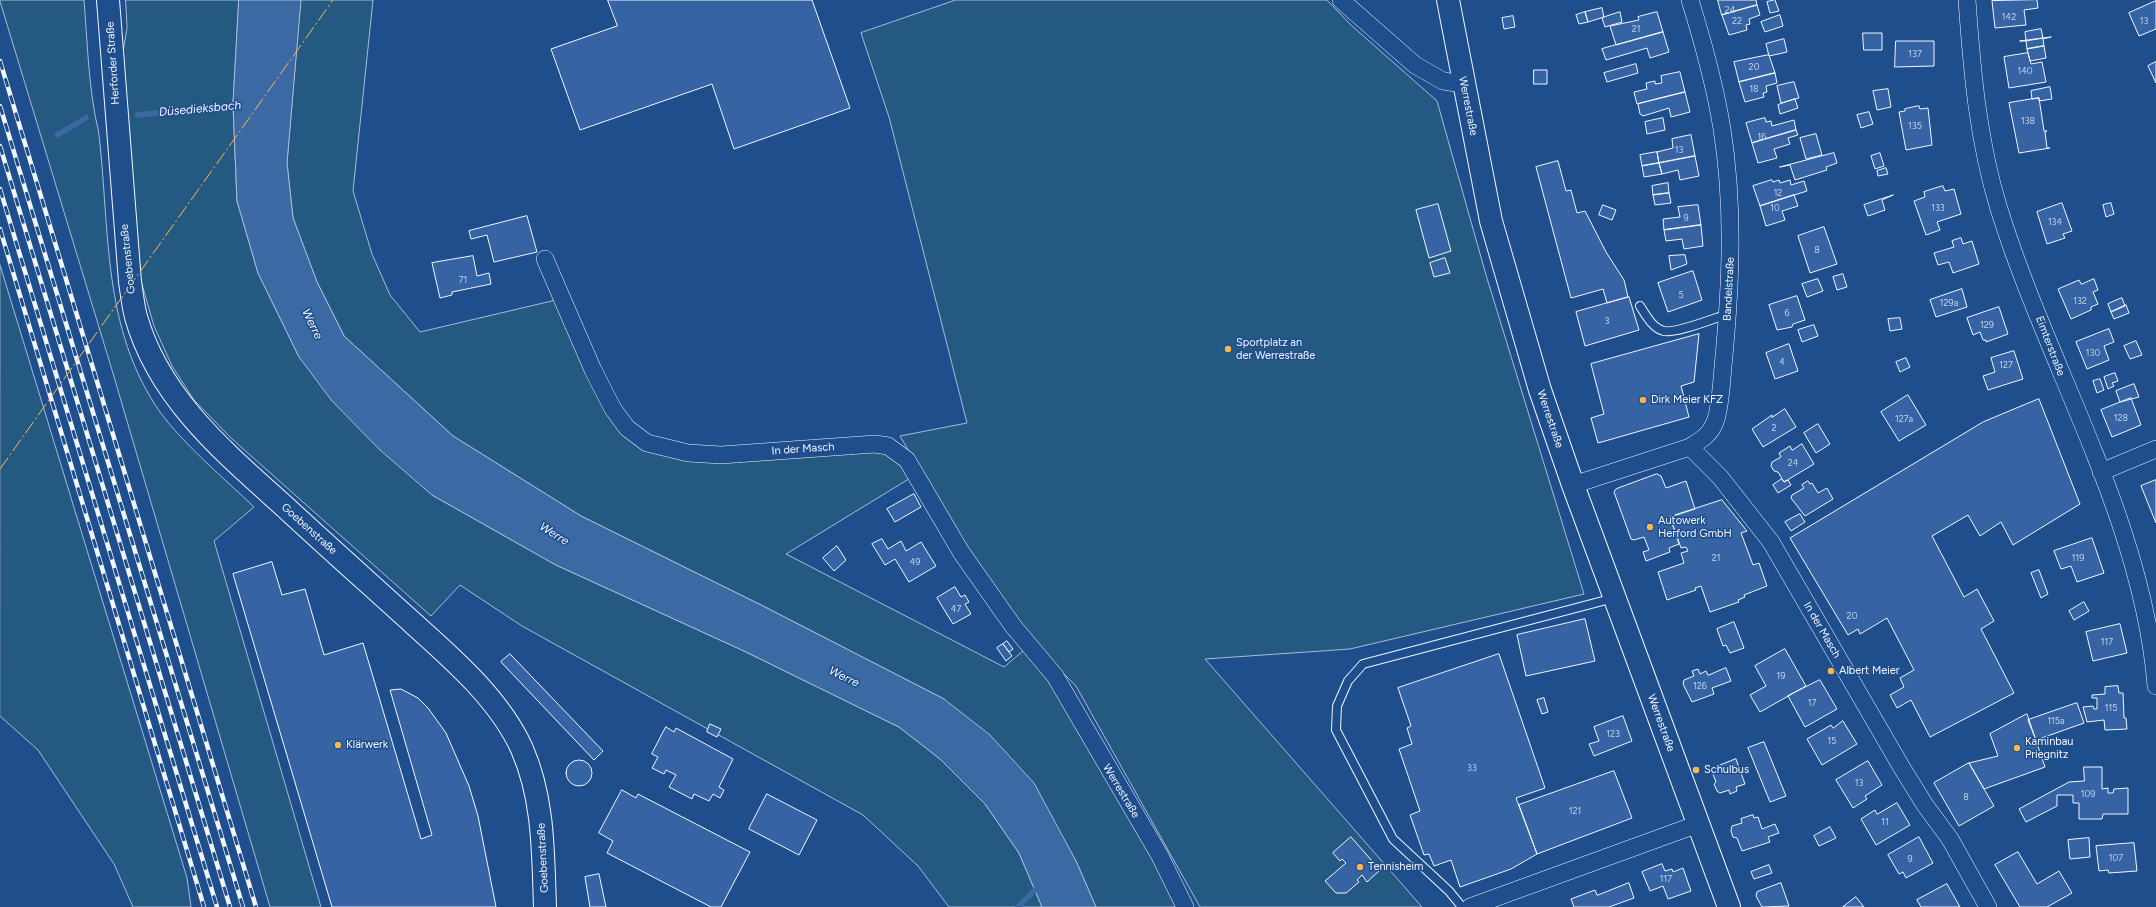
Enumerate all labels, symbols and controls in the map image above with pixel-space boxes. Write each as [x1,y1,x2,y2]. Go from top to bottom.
house number: 24 [1725,5,1735,15]
house number: 142 [2002,12,2016,22]
house number: 22 [1732,16,1742,26]
house number: 13 [2140,16,2148,26]
street label: Herforder Straße [104,21,122,105]
house number: 21 [1632,24,1640,34]
house number: 137 [1908,49,1922,59]
house number: 20 [1749,62,1759,72]
house number: 140 [2017,66,2033,76]
street label: Werrestraße [1456,75,1480,137]
house number: 18 [1749,84,1759,94]
water label: Düsedieksbach [158,98,242,120]
house number: 138 [2021,116,2035,126]
house number: 135 [1908,121,1922,131]
house number: 16 [1758,132,1766,142]
house number: 13 [1675,145,1683,155]
house number: 12 [1774,188,1782,198]
house number: 10 [1770,203,1780,213]
house number: 133 [1931,203,1945,213]
house number: 9 [1683,213,1689,223]
house number: 134 [2048,217,2062,227]
street label: Goebenstraße [118,223,138,295]
house number: 8 [1814,245,1820,255]
street label: Bandelstraße [1721,257,1737,321]
house number: 71 [459,275,467,285]
house number: 5 [1678,290,1684,300]
house number: 132 [2073,296,2087,306]
house number: 129a [1940,298,1958,308]
water label: Werre [298,306,326,342]
house number: 6 [1784,308,1790,318]
street label: Eimterstraße [2033,314,2067,378]
house number: 3 [1605,316,1609,326]
house number: 129 [1980,320,1994,330]
place label: Sportplatz an der Werrestraße [1236,336,1315,362]
marker: Sportplatz an der Werrestraße [1223,344,1233,354]
house number: 130 [2086,348,2100,358]
house number: 4 [1779,357,1785,367]
house number: 127 [1999,360,2013,370]
street label: Werrestraße [1534,388,1566,450]
place label: Dirk Meier KFZ [1651,393,1723,407]
marker: Dirk Meier KFZ [1638,395,1648,405]
house number: 128 [2114,413,2128,423]
house number: 127a [1895,414,1913,424]
house number: 2 [1771,423,1777,433]
street label: In der Masch [771,440,835,458]
house number: 24 [1788,458,1798,468]
street label: Goebenstraße [279,501,339,557]
place label: Autowerk Herford GmbH [1658,514,1732,540]
water label: Werre [536,519,572,549]
marker: Autowerk Herford GmbH [1645,522,1655,532]
house number: 21 [1712,553,1720,563]
house number: 119 [2072,553,2084,563]
house number: 49 [910,557,920,567]
street label: In der Masch [1801,599,1843,661]
house number: 47 [951,604,961,614]
house number: 20 [1847,611,1857,621]
house number: 117 [2101,637,2113,647]
water label: Werre [826,663,862,691]
place label: Albert Meier [1839,664,1899,678]
marker: Albert Meier [1826,666,1836,676]
house number: 19 [1777,671,1785,681]
house number: 126 [1693,681,1707,691]
street label: Werrestraße [1644,692,1678,754]
house number: 17 [1808,698,1816,708]
house number: 115 [2105,703,2117,713]
house number: 115a [2047,716,2065,726]
house number: 123 [1606,729,1620,739]
place label: Kaminbau Priegnitz [2025,735,2073,761]
house number: 15 [1828,736,1836,746]
place label: Klärwerk [346,738,388,752]
marker: Klärwerk [333,740,343,750]
marker: Kaminbau Priegnitz [2012,743,2022,753]
street label: Werrestraße [1100,762,1142,820]
house number: 33 [1467,763,1477,773]
place label: Schulbus [1704,763,1749,777]
marker: Schulbus [1691,765,1701,775]
house number: 13 [1855,778,1863,788]
house number: 109 [2081,789,2095,799]
house number: 8 [1963,792,1969,802]
house number: 121 [1569,806,1581,816]
house number: 11 [1881,817,1889,827]
street label: Goebenstraße [535,823,551,893]
house number: 107 [2109,853,2123,863]
house number: 9 [1907,854,1913,864]
place label: Tennisheim [1368,860,1423,874]
marker: Tennisheim [1355,862,1365,872]
house number: 117 [1660,874,1672,884]

